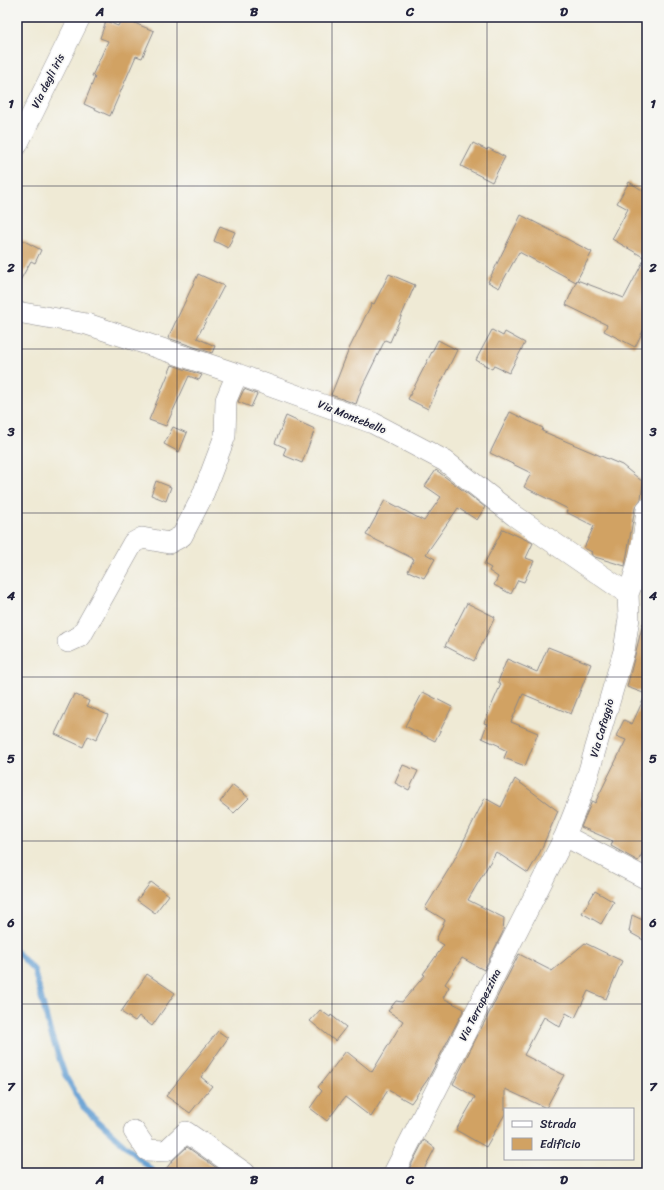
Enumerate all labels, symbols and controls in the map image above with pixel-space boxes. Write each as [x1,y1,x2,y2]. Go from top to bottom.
text: A [95,0,104,23]
text: B [250,0,259,23]
text: C [405,0,415,23]
text: D [560,0,568,23]
street label: Via degli iris [26,49,70,112]
text: 1 [8,92,14,115]
text: 1 [650,92,656,115]
text: 2 [6,256,15,279]
text: 2 [648,256,657,279]
street label: Via Montebello [315,395,390,440]
text: 3 [6,420,15,443]
text: 3 [648,420,657,443]
text: 4 [6,584,16,607]
text: 4 [648,584,658,607]
street label: Via Cafaggio [585,696,620,760]
text: 5 [7,747,15,770]
text: 5 [649,747,657,770]
text: 6 [6,911,15,934]
text: 6 [648,911,657,934]
street label: Via Terrapezzina [454,965,507,1045]
text: 7 [7,1075,16,1098]
text: 7 [649,1075,658,1098]
legend [504,1108,634,1160]
text: Strada [540,1113,577,1135]
text: Edificio [540,1133,580,1155]
text: A [95,1168,104,1190]
text: B [250,1168,259,1190]
text: C [405,1168,415,1190]
text: D [560,1168,568,1190]

